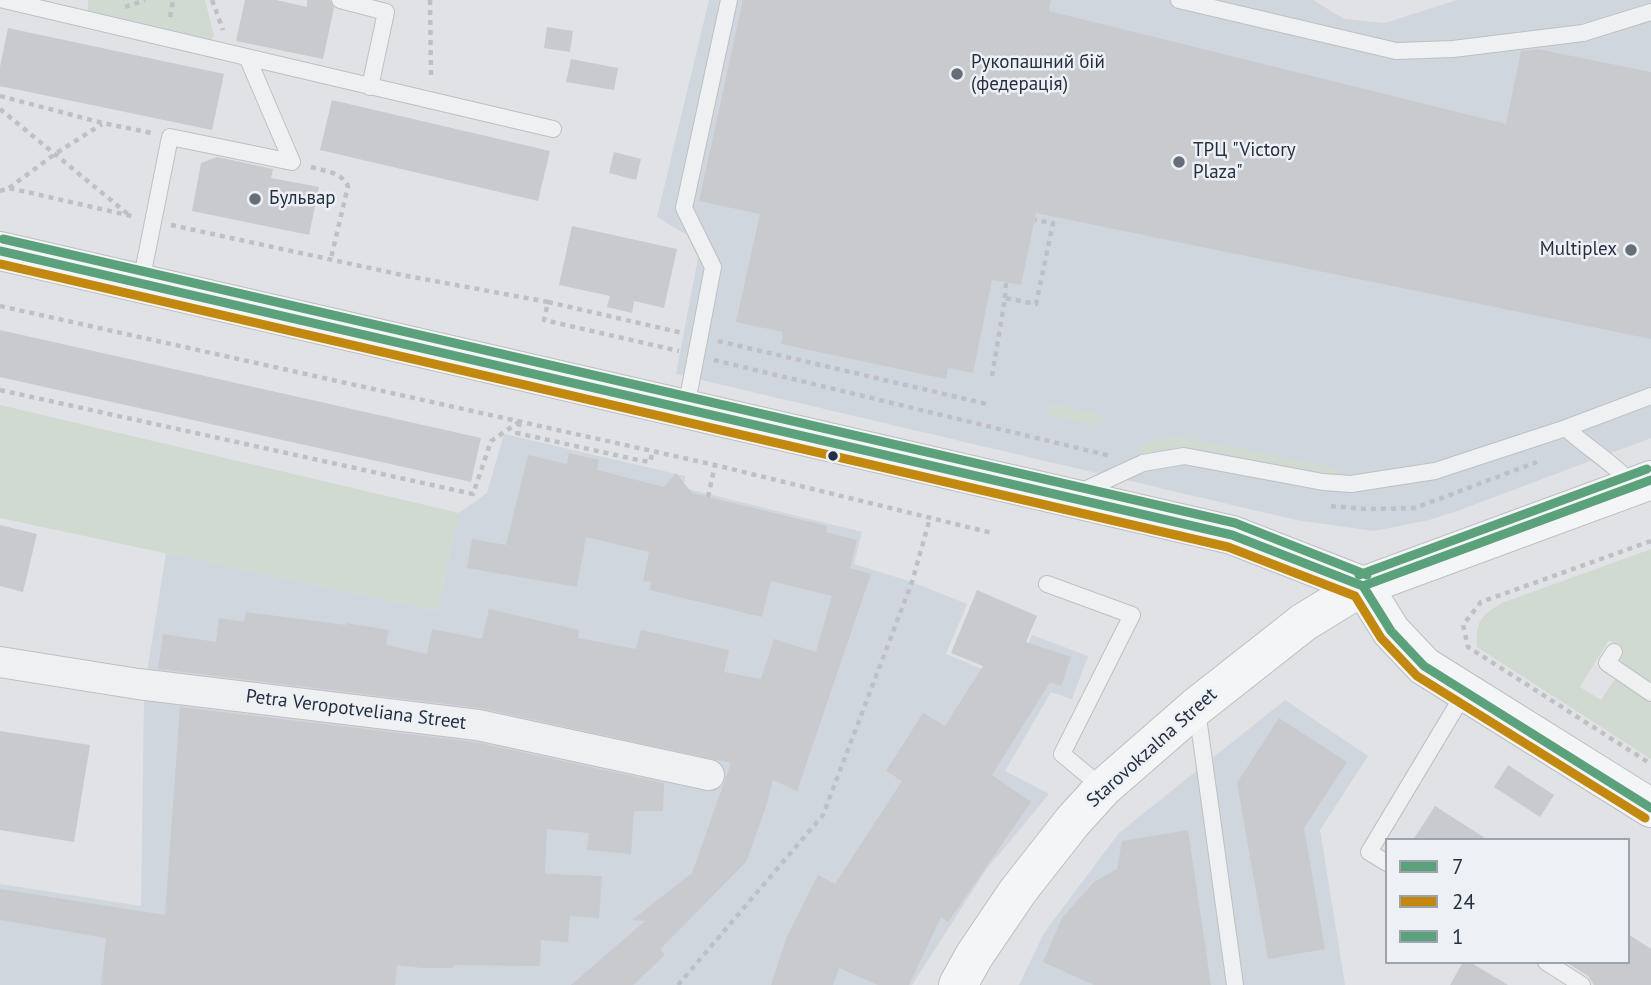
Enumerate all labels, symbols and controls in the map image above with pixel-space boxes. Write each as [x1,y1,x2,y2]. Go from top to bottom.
place label: Рукопашний бій (федерація) [971,52,1105,96]
marker: Рукопашний бій (федерація) [949,66,965,82]
place label: ТРЦ "Victory Plaza" [1193,140,1296,184]
marker: ТРЦ "Victory Plaza" [1171,154,1187,170]
place label: Бульвар [269,188,336,210]
marker: Бульвар [247,191,263,207]
place label: Multiplex [1540,239,1617,261]
marker: Multiplex [1623,242,1639,258]
unlabelled marker [826,449,840,463]
street label: Starovokzalna Street [1082,683,1222,813]
street label: Petra Veropotveliana Street [244,685,468,735]
legend [1385,838,1630,964]
text: 7 [1452,853,1463,880]
text: 24 [1452,888,1475,915]
text: 1 [1452,923,1463,950]

